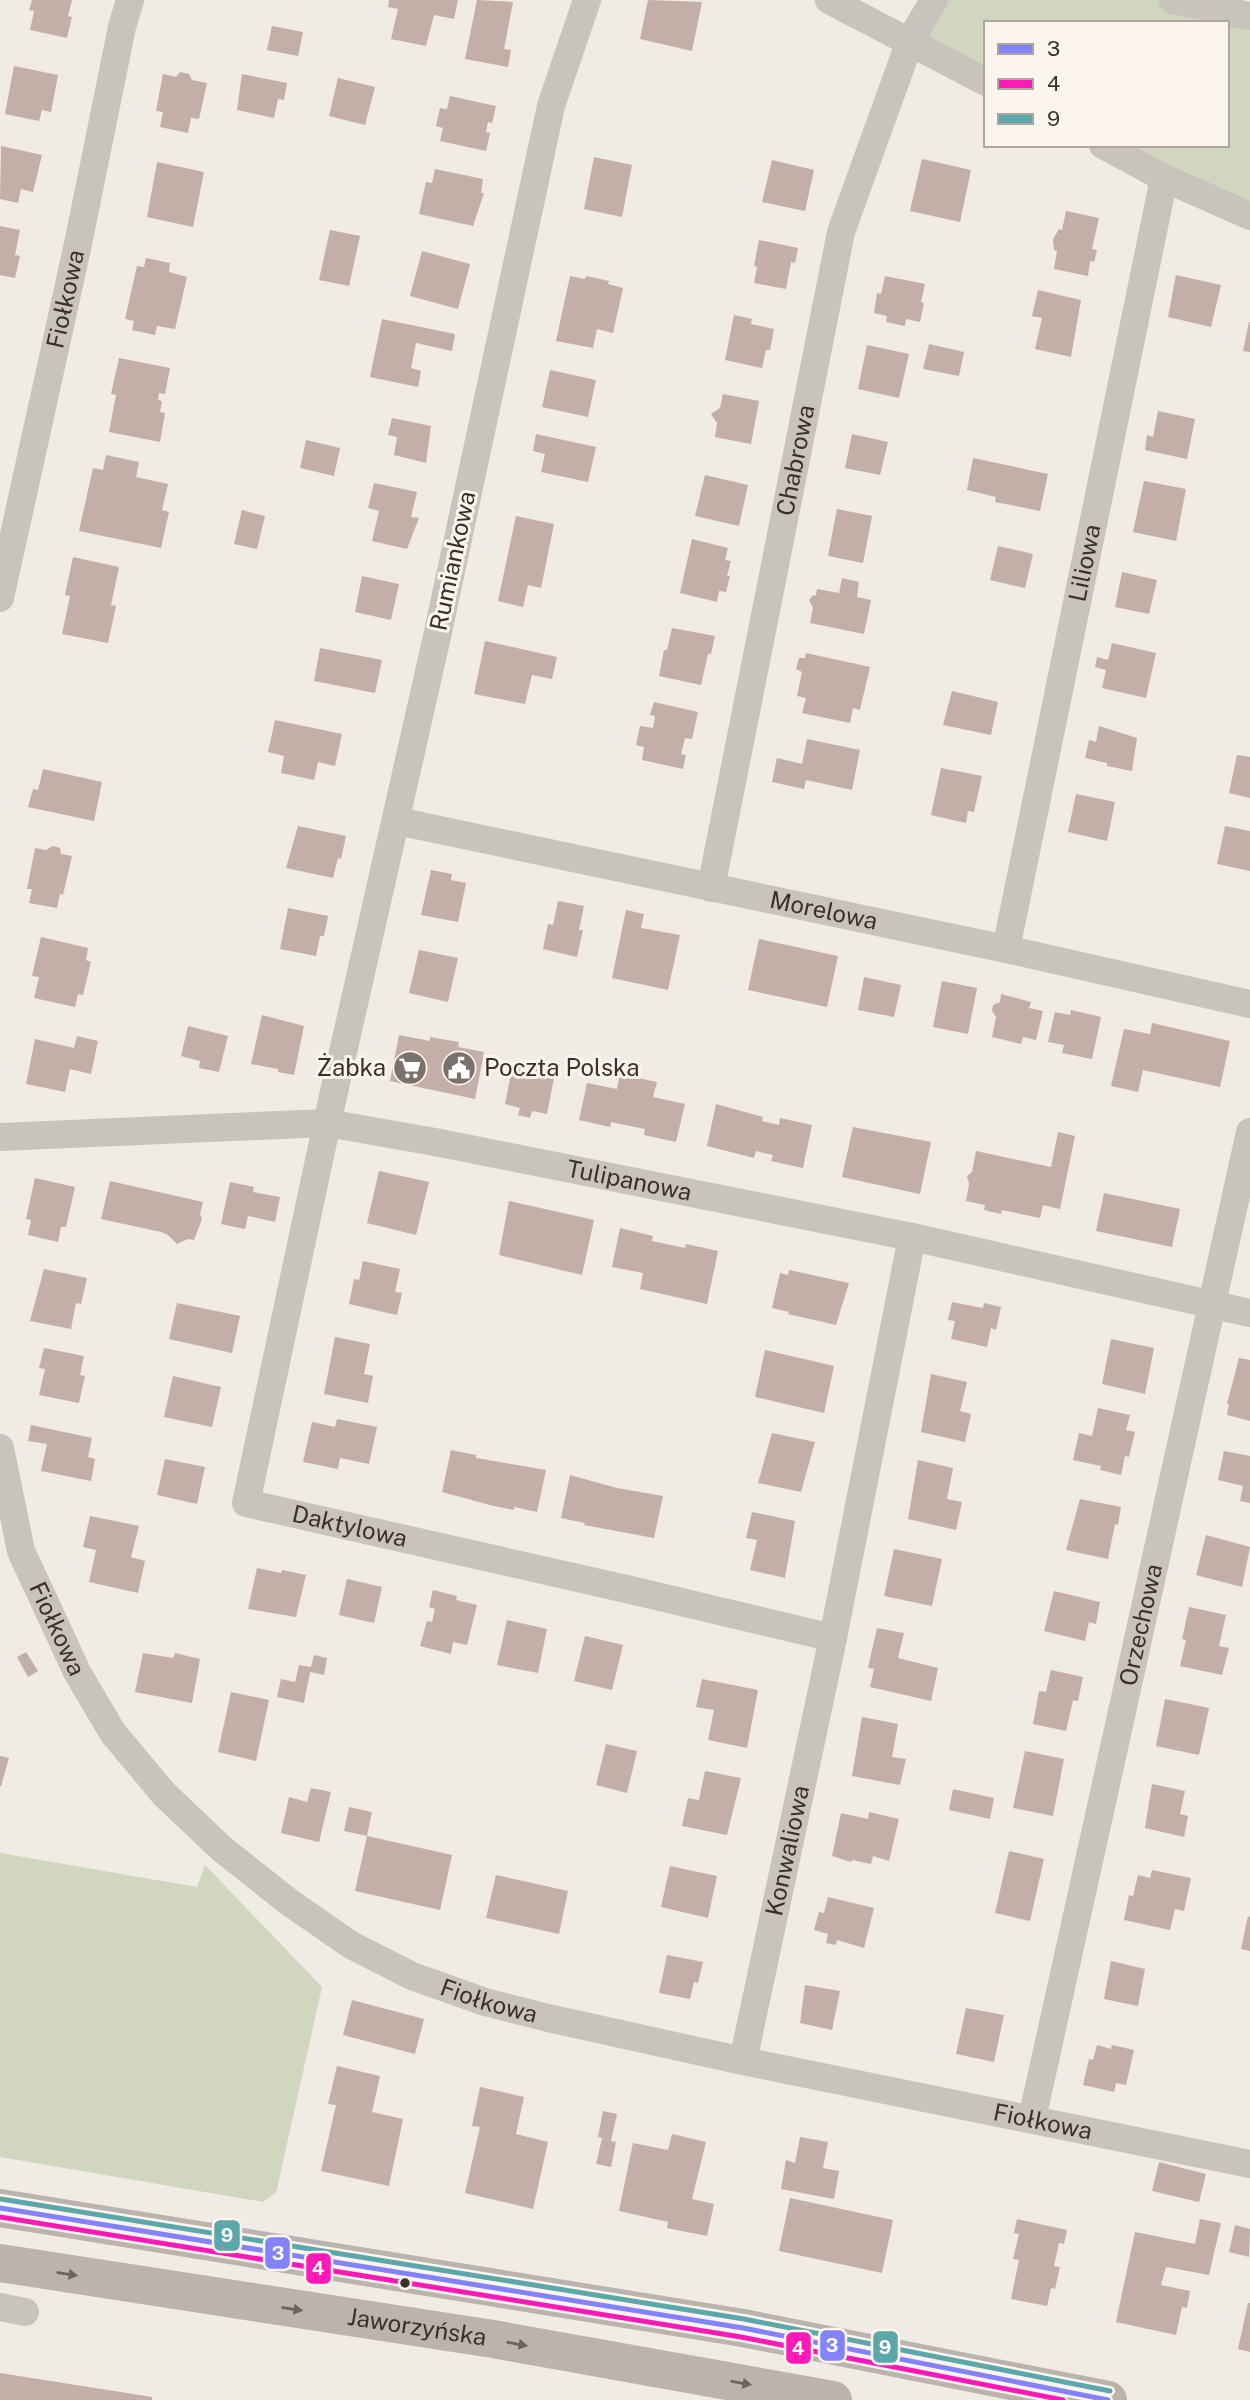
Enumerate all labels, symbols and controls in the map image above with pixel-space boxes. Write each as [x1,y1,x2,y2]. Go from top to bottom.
legend [984,21,1229,147]
text: 3 [1047,36,1060,61]
text: 4 [1047,71,1060,96]
text: 9 [1047,106,1060,131]
street label: Fiołkowa [40,247,89,351]
street label: Chabrowa [770,402,819,518]
street label: Rumiankowa [424,488,480,633]
street label: Liliowa [1063,522,1106,604]
street label: Morelowa [768,885,880,935]
supermarket icon: Żabka [391,1049,429,1087]
public building icon: Poczta Polska [440,1049,478,1087]
place label: Żabka [317,1053,386,1081]
place label: Poczta Polska [484,1053,640,1081]
street label: Tulipanowa [565,1154,694,1206]
street label: Daktylowa [290,1499,410,1552]
street label: Orzechowa [1113,1561,1167,1688]
street label: Fiołkowa [24,1577,92,1680]
street label: Konwaliowa [759,1783,814,1918]
street label: Fiołkowa [437,1972,541,2028]
street label: Fiołkowa [991,2097,1095,2145]
line badge: 9 [213,2219,241,2252]
text: 9 [221,2224,233,2246]
line badge: 3 [264,2236,291,2270]
text: 3 [272,2242,284,2264]
line badge: 4 [305,2252,332,2285]
text: 4 [312,2257,324,2279]
one-way arrow [57,2268,79,2279]
unlabelled marker [398,2276,412,2290]
street label: Jaworzyńska [346,2302,489,2351]
one-way arrow [281,2304,303,2315]
line badge: 3 [819,2329,846,2362]
line badge: 9 [872,2330,899,2364]
line badge: 4 [785,2331,812,2365]
text: 3 [826,2334,838,2356]
text: 9 [879,2336,891,2358]
text: 4 [792,2337,804,2359]
one-way arrow [506,2338,528,2349]
one-way arrow [730,2377,752,2388]

